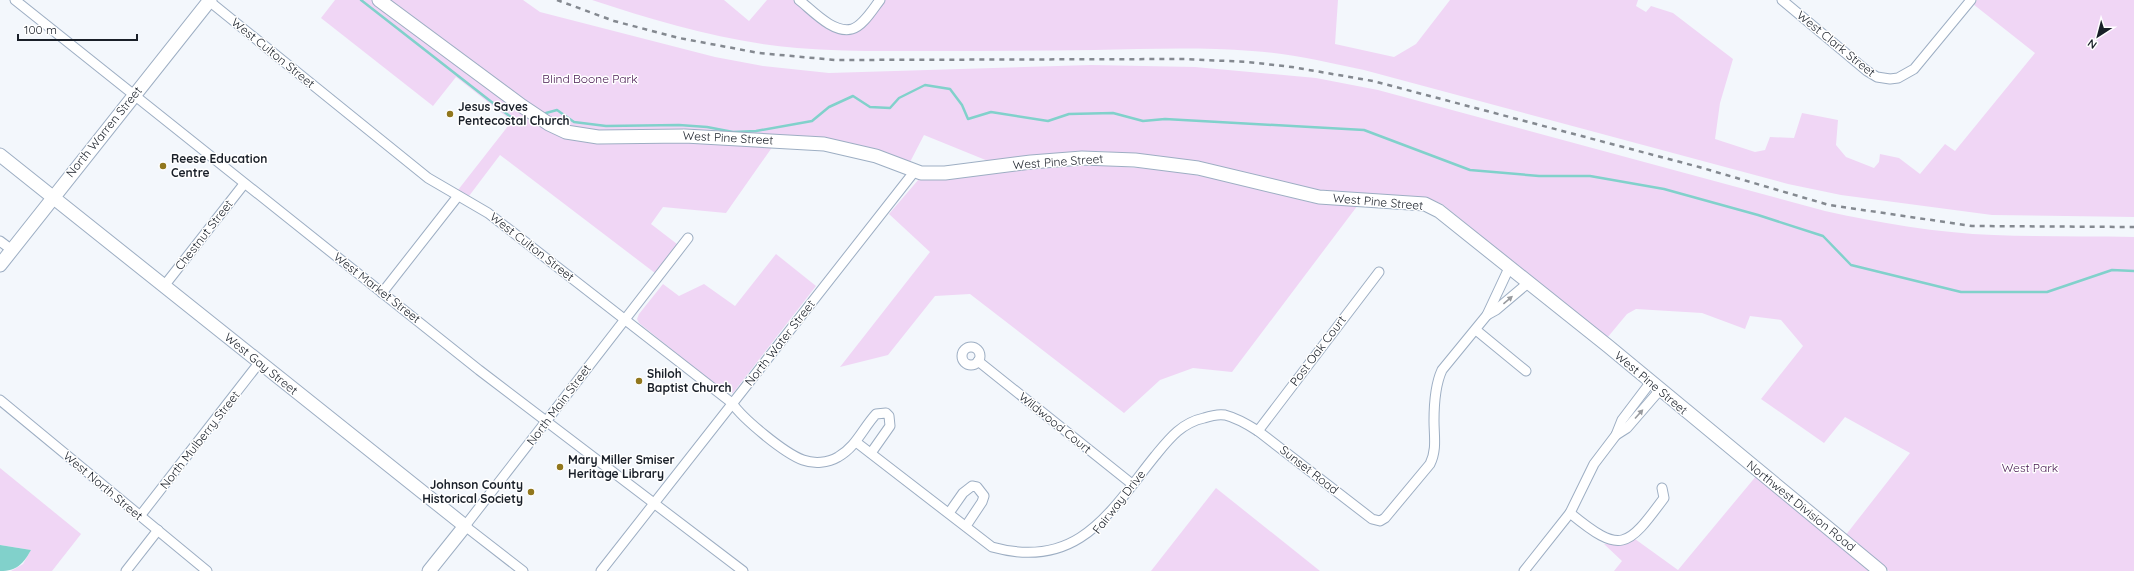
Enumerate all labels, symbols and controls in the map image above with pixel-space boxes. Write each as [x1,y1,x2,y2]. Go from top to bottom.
street label: West Clark Street [1794,8,1878,80]
street label: West Culton Street [229,14,318,91]
scale bar [18,16,137,42]
north arrow [2078,16,2118,56]
text: 100 m [24,22,57,37]
text: N [2085,36,2100,52]
park label: Blind Boone Park [542,71,638,86]
street label: North Warren Street [62,83,145,180]
place label: Jesus Saves Pentecostal Church [458,99,570,128]
marker: Jesus Saves Pentecostal Church [445,109,455,119]
street label: West Pine Street [682,128,774,147]
place label: Reese Education Centre [171,151,267,180]
street label: West Pine Street [1012,151,1104,172]
marker: Reese Education Centre [158,161,168,171]
street label: West Pine Street [1332,190,1424,213]
street label: Chestnut Street [172,197,236,273]
street label: West Culton Street [487,209,577,284]
street label: West Market Street [331,249,424,326]
one-way arrow [1503,295,1513,304]
street label: North Water Street [741,297,818,389]
street label: Post Oak Court [1286,313,1349,389]
street label: West Gay Street [222,330,301,398]
street label: West Pine Street [1612,348,1691,418]
street label: North Main Street [523,361,594,448]
place label: Shiloh Baptist Church [647,366,732,395]
marker: Shiloh Baptist Church [634,376,644,386]
street label: North Mulberry Street [157,388,243,492]
street label: Wildwood Court [1016,389,1095,456]
one-way arrow [1634,410,1643,419]
street label: Sunset Road [1277,442,1342,497]
street label: West North Street [61,448,146,523]
place label: Mary Miller Smiser Heritage Library [568,452,675,481]
street label: Northwest Division Road [1744,457,1859,554]
park label: West Park [2002,460,2058,475]
marker: Mary Miller Smiser Heritage Library [555,462,565,472]
street label: Fairway Drive [1089,467,1148,537]
place label: Johnson County Historical Society [422,477,523,506]
marker: Johnson County Historical Society [526,487,536,497]

